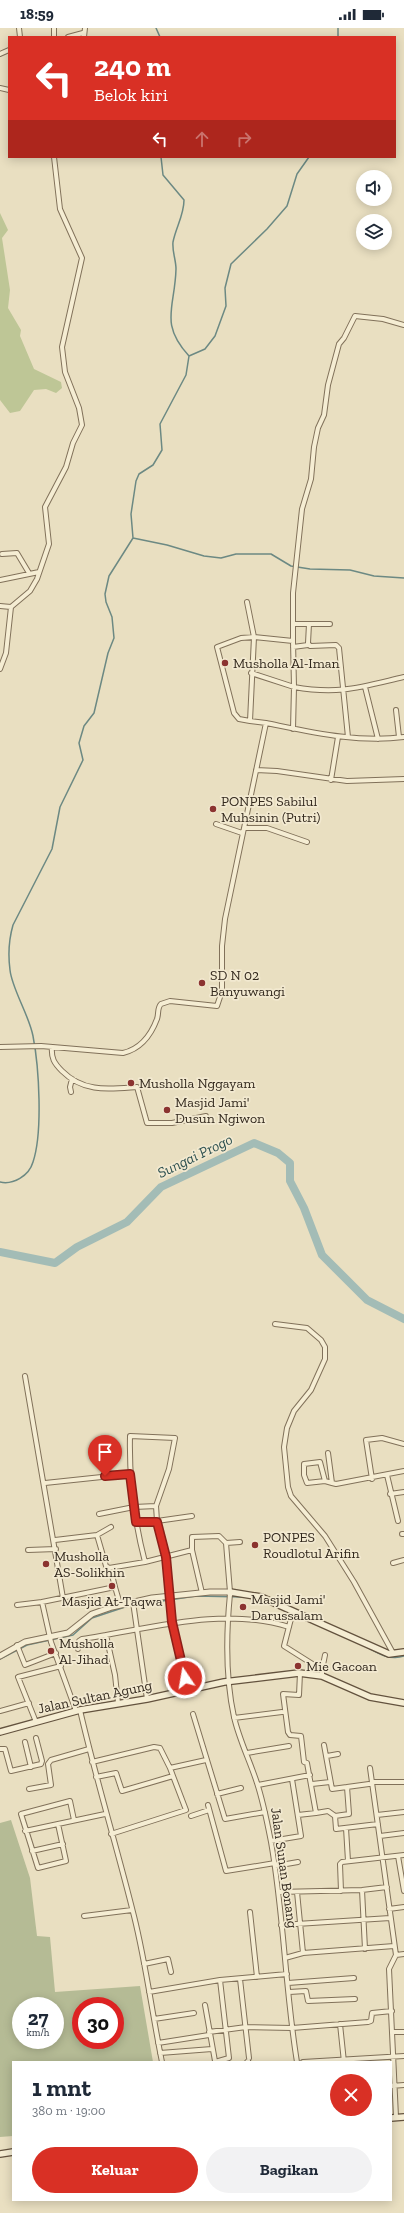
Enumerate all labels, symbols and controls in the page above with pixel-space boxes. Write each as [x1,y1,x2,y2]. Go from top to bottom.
text: 18:59 [20,5,54,23]
text: 240 m [94,50,171,83]
icon: left [28,52,80,104]
text: Belok kiri [94,84,168,106]
icon: left [149,128,171,150]
icon: ahead [191,128,213,150]
icon: right [233,128,255,150]
map controls [356,170,392,250]
button: sound [356,170,392,206]
button: layers [356,214,392,250]
place label: Musholla Al-Iman [233,655,340,672]
marker: Musholla Al-Iman [220,658,230,668]
place label: PONPES Sabilul Muhsinin (Putri) [221,793,320,826]
marker: PONPES Sabilul Muhsinin (Putri) [208,804,218,814]
place label: SD N 02 Banyuwangi [210,967,285,1000]
marker: SD N 02 Banyuwangi [197,978,207,988]
place label: Musholla Nggayam [139,1075,255,1092]
marker: Musholla Nggayam [126,1078,136,1088]
place label: Masjid Jami' Dusun Ngiwon [175,1094,265,1127]
marker: Masjid Jami' Dusun Ngiwon [162,1105,172,1115]
water label: Sungai Progo [154,1130,236,1182]
pin [88,1435,122,1476]
icon: arrive [94,1441,116,1463]
place label: PONPES Roudlotul Arifin [263,1529,360,1562]
marker: PONPES Roudlotul Arifin [250,1540,260,1550]
place label: Musholla AS-Solikhin [54,1548,125,1581]
marker: Musholla AS-Solikhin [41,1559,51,1569]
marker: Masjid At-Taqwa [107,1581,117,1591]
place label: Masjid Jami' Darussalam [251,1591,325,1624]
place label: Masjid At-Taqwa [62,1593,163,1610]
marker: Masjid Jami' Darussalam [238,1602,248,1612]
place label: Musholla Al-Jihad [59,1635,115,1668]
marker: Musholla Al-Jihad [46,1646,56,1656]
position arrow [164,1657,206,1699]
place label: Mie Gacoan [306,1658,377,1675]
marker: Mie Gacoan [293,1661,303,1671]
street label: Jalan Sultan Agung [36,1677,154,1717]
street label: Jalan Sunan Bonang [267,1806,301,1930]
speed limit sign: 30 [72,1997,124,2049]
text: 27 [28,2006,48,2030]
text: km/h [27,2027,49,2039]
text: 1 mnt [32,2073,91,2102]
button: close [330,2074,372,2116]
text: 380 m · 19:00 [32,2103,106,2118]
button: Keluar [32,2147,198,2193]
button: Bagikan [206,2147,372,2193]

